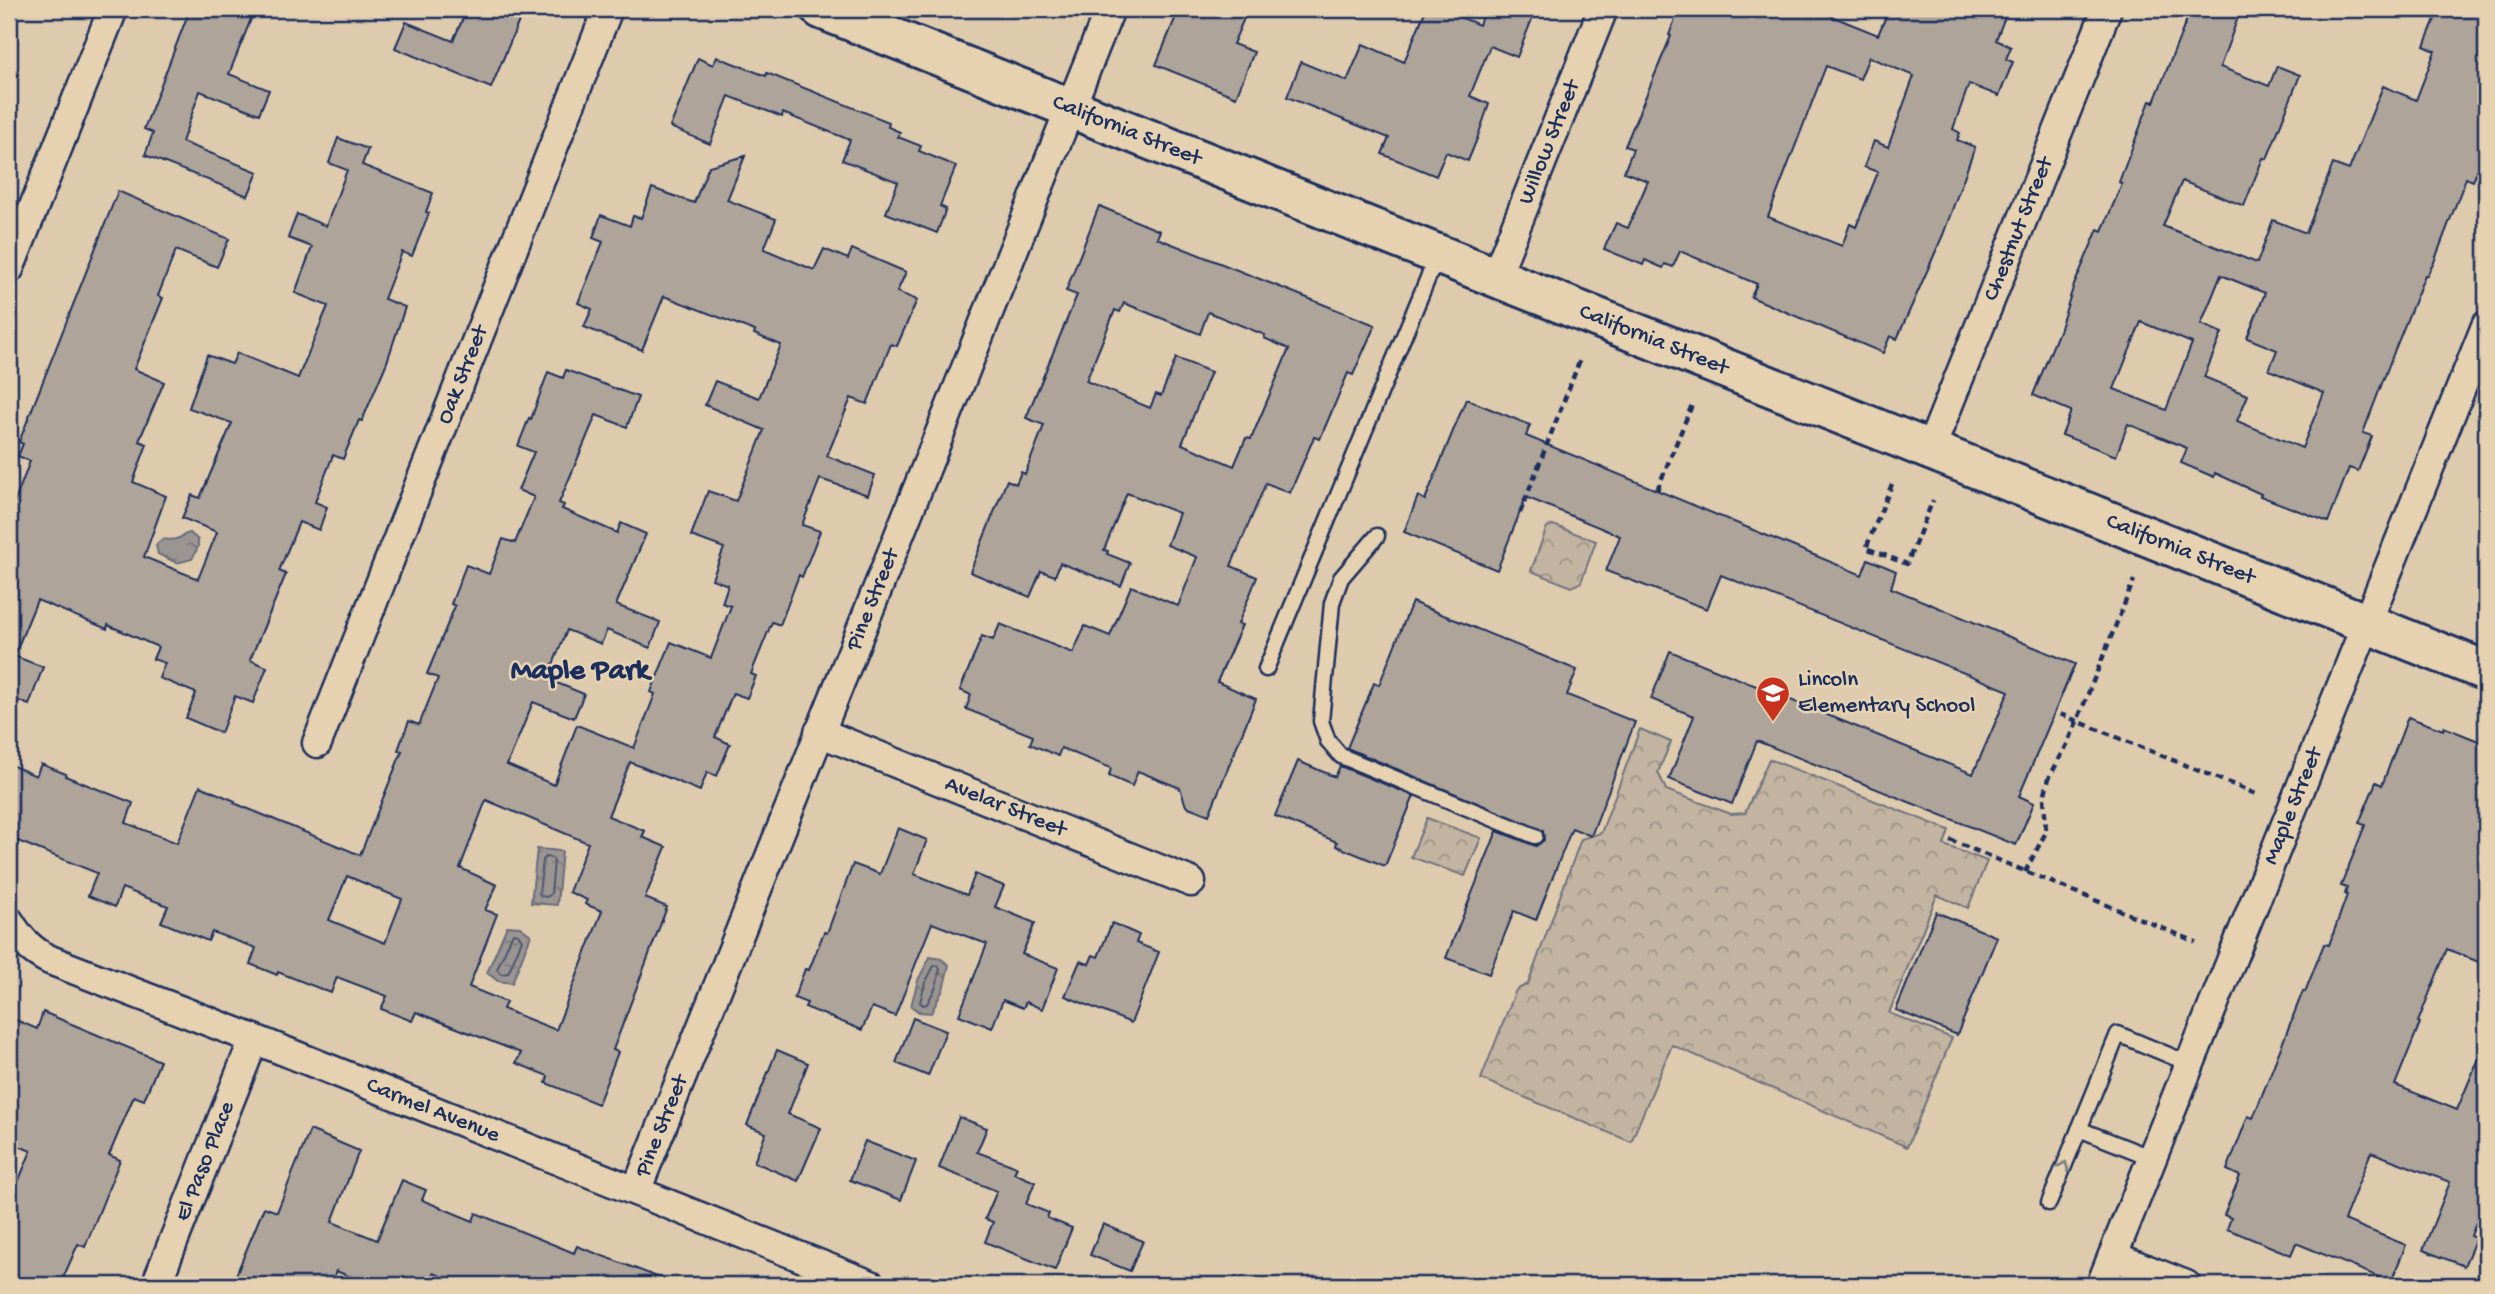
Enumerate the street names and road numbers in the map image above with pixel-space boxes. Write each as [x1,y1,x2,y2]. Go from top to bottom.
street label: Willow Street [1513,75,1587,208]
street label: California Street [1048,89,1207,173]
street label: Chestnut Street [1978,152,2060,305]
street label: California Street [1575,298,1734,382]
street label: Oak Street [431,320,495,428]
street label: California Street [2102,508,2260,592]
street label: Pine Street [840,543,906,656]
street label: Maple Street [2258,742,2329,869]
street label: Avelar Street [941,771,1072,844]
street label: Pine Street [629,1070,695,1182]
street label: Carmel Avenue [362,1072,505,1150]
street label: El Paso Place [169,1097,242,1225]

